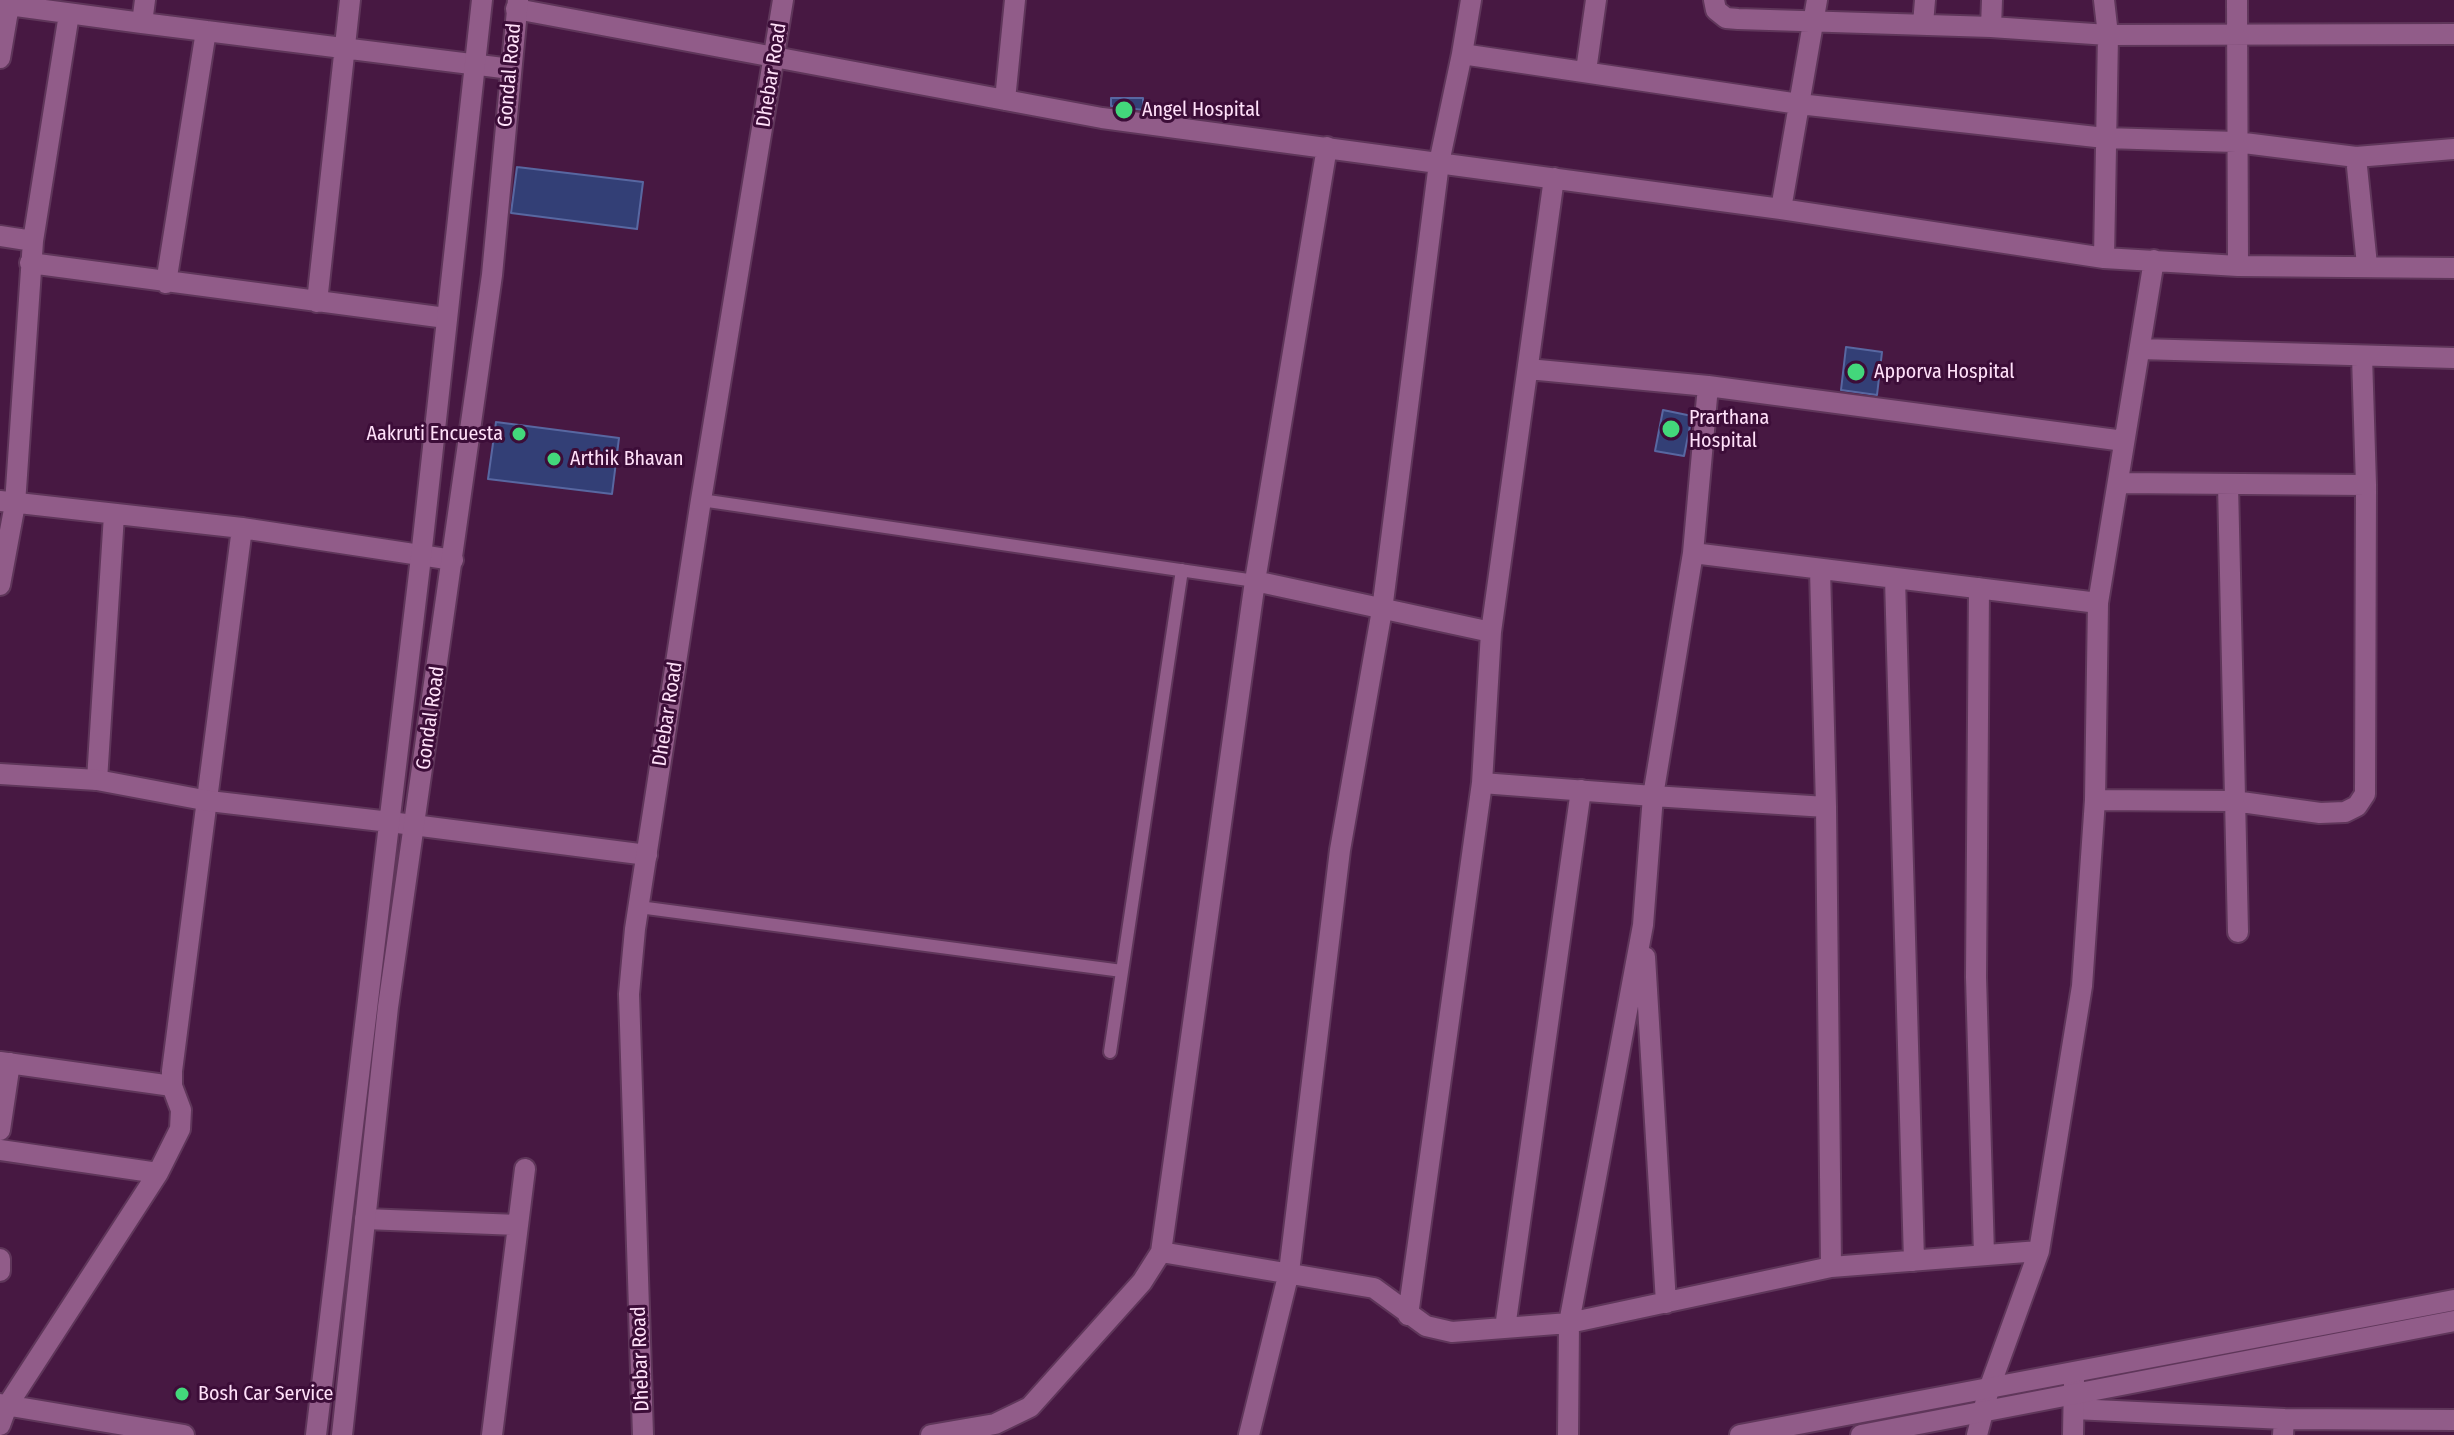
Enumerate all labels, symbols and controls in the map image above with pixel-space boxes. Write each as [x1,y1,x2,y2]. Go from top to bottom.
street label: Dhebar Road [752,21,792,129]
street label: Gondal Road [494,22,526,128]
place label: Angel Hospital [1142,98,1260,122]
marker: Angel Hospital [1113,99,1135,121]
place label: Apporva Hospital [1874,360,2015,384]
marker: Apporva Hospital [1845,361,1867,383]
place label: Prarthana Hospital [1689,406,1769,453]
marker: Prarthana Hospital [1660,418,1682,440]
place label: Aakruti Encuesta [366,422,503,446]
marker: Aakruti Encuesta [510,425,528,443]
place label: Arthik Bhavan [570,447,684,471]
marker: Arthik Bhavan [545,450,563,468]
street label: Dhebar Road [648,660,688,768]
street label: Gondal Road [412,665,450,771]
street label: Dhebar Road [627,1306,655,1412]
place label: Bosh Car Service [198,1382,333,1406]
marker: Bosh Car Service [173,1385,191,1403]

